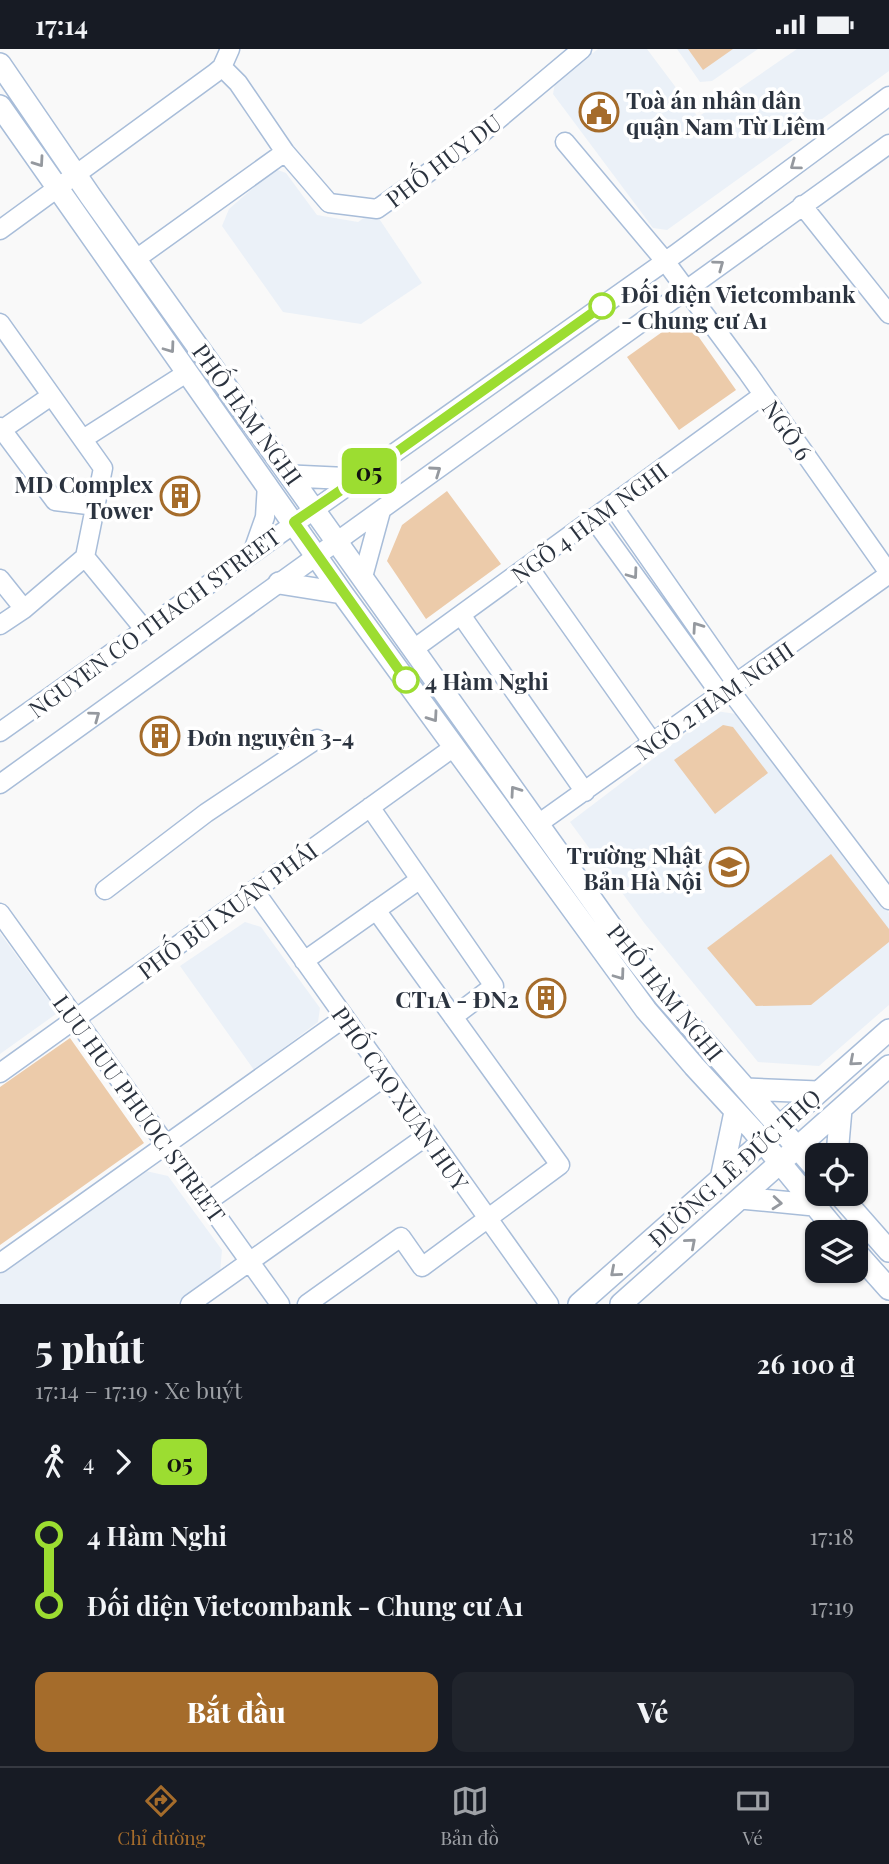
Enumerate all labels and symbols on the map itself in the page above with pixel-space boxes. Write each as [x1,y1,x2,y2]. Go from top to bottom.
place label: Toà án nhân dân quận Nam Từ Liêm [626,84,826,141]
public building icon: Toà án nhân dân quận Nam Từ Liêm [578,91,620,133]
street label: PHỐ HUY DU [378,105,507,214]
one-way arrow [31,154,43,167]
one-way arrow [790,157,803,170]
one-way arrow [711,261,724,273]
place label: Đối diện Vietcombank - Chung cư A1 [621,278,856,335]
marker: Đối diện Vietcombank - Chung cư A1 [589,293,615,319]
street label: PHỐ HÀM NGHI [186,336,312,491]
one-way arrow [162,340,174,353]
street label: NGÕ 6 [756,394,820,466]
line badge: 05 [338,448,400,494]
street label: NGÕ 4 HÀM NGHI [505,455,673,589]
one-way arrow [428,466,441,479]
place label: MD Complex Tower [14,468,154,525]
building icon: MD Complex Tower [159,475,201,517]
street label: NGUYEN CO THACH STREET [22,520,286,724]
one-way arrow [625,566,637,578]
one-way arrow [693,622,705,635]
street label: NGÕ 2 HÀM NGHI [629,634,799,766]
place label: 4 Hàm Nghi [425,665,549,696]
marker: 4 Hàm Nghi [393,667,419,693]
one-way arrow [425,709,437,722]
one-way arrow [87,712,100,724]
building icon: Đơn nguyên 3-4 [139,715,181,757]
place label: Đơn nguyên 3-4 [187,721,354,752]
one-way arrow [511,786,523,799]
street label: PHỐ BÙI XUÂN PHÁI [130,833,323,986]
place label: Trường Nhật Bản Hà Nội [567,839,703,896]
school or university icon: Trường Nhật Bản Hà Nội [708,846,750,888]
street label: PHỐ HÀM NGHI [601,916,732,1067]
one-way arrow [612,967,624,980]
building icon: CT1A - ĐN2 [525,977,567,1019]
place label: CT1A - ĐN2 [395,983,519,1014]
street label: LUU HUU PHUOC STREET [47,988,233,1228]
street label: PHỐ CAO XUÂN HUY [326,999,478,1197]
one-way arrow [849,1053,862,1065]
street label: ĐƯỜNG LÊ ĐỨC THỌ [641,1081,827,1253]
one-way arrow [772,1195,783,1210]
one-way arrow [683,1238,696,1251]
one-way arrow [610,1264,623,1277]

